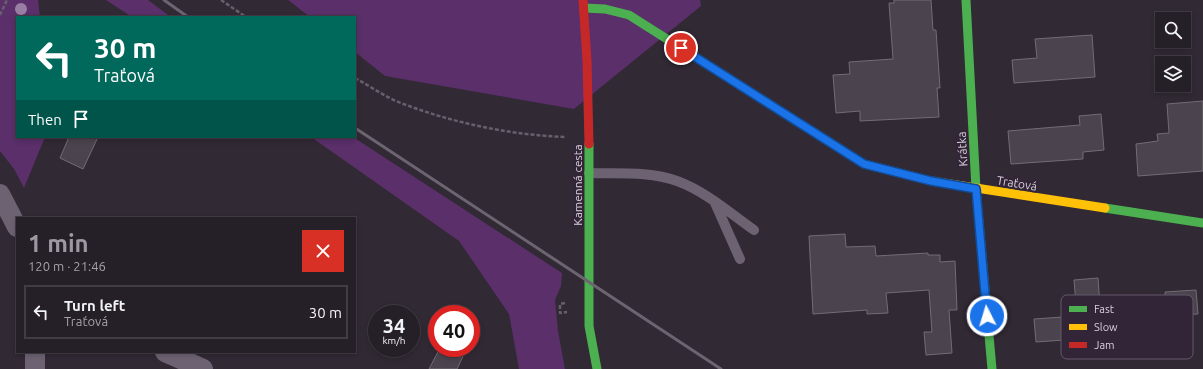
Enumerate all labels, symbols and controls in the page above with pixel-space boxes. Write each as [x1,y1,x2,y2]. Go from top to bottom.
map controls [1155,12,1191,92]
button: search [1155,12,1191,48]
pin [664,31,698,65]
icon: left [28,32,80,84]
text: 30 m [94,32,156,63]
icon: arrive [670,37,692,59]
button: layers [1155,56,1191,92]
text: Traťová [94,65,155,85]
icon: arrive [70,108,92,130]
text: Then [28,111,62,128]
street label: Krátka [955,131,969,167]
street label: Kamenná cesta [571,144,584,226]
street label: Traťová [996,173,1038,193]
text: 1 min [28,230,89,257]
button: close [302,230,344,272]
text: 120 m · 21:46 [28,259,106,273]
position arrow [966,295,1008,337]
legend [1061,295,1193,359]
text: Turn left [64,297,125,314]
icon: left [30,301,52,323]
text: Fast [1094,303,1115,315]
text: 30 m [309,304,342,321]
speed limit sign: 40 [428,305,480,357]
text: Traťová [64,314,108,328]
text: 34 [383,314,405,337]
text: Slow [1094,321,1118,333]
text: km/h [382,335,406,346]
text: Jam [1094,339,1115,351]

